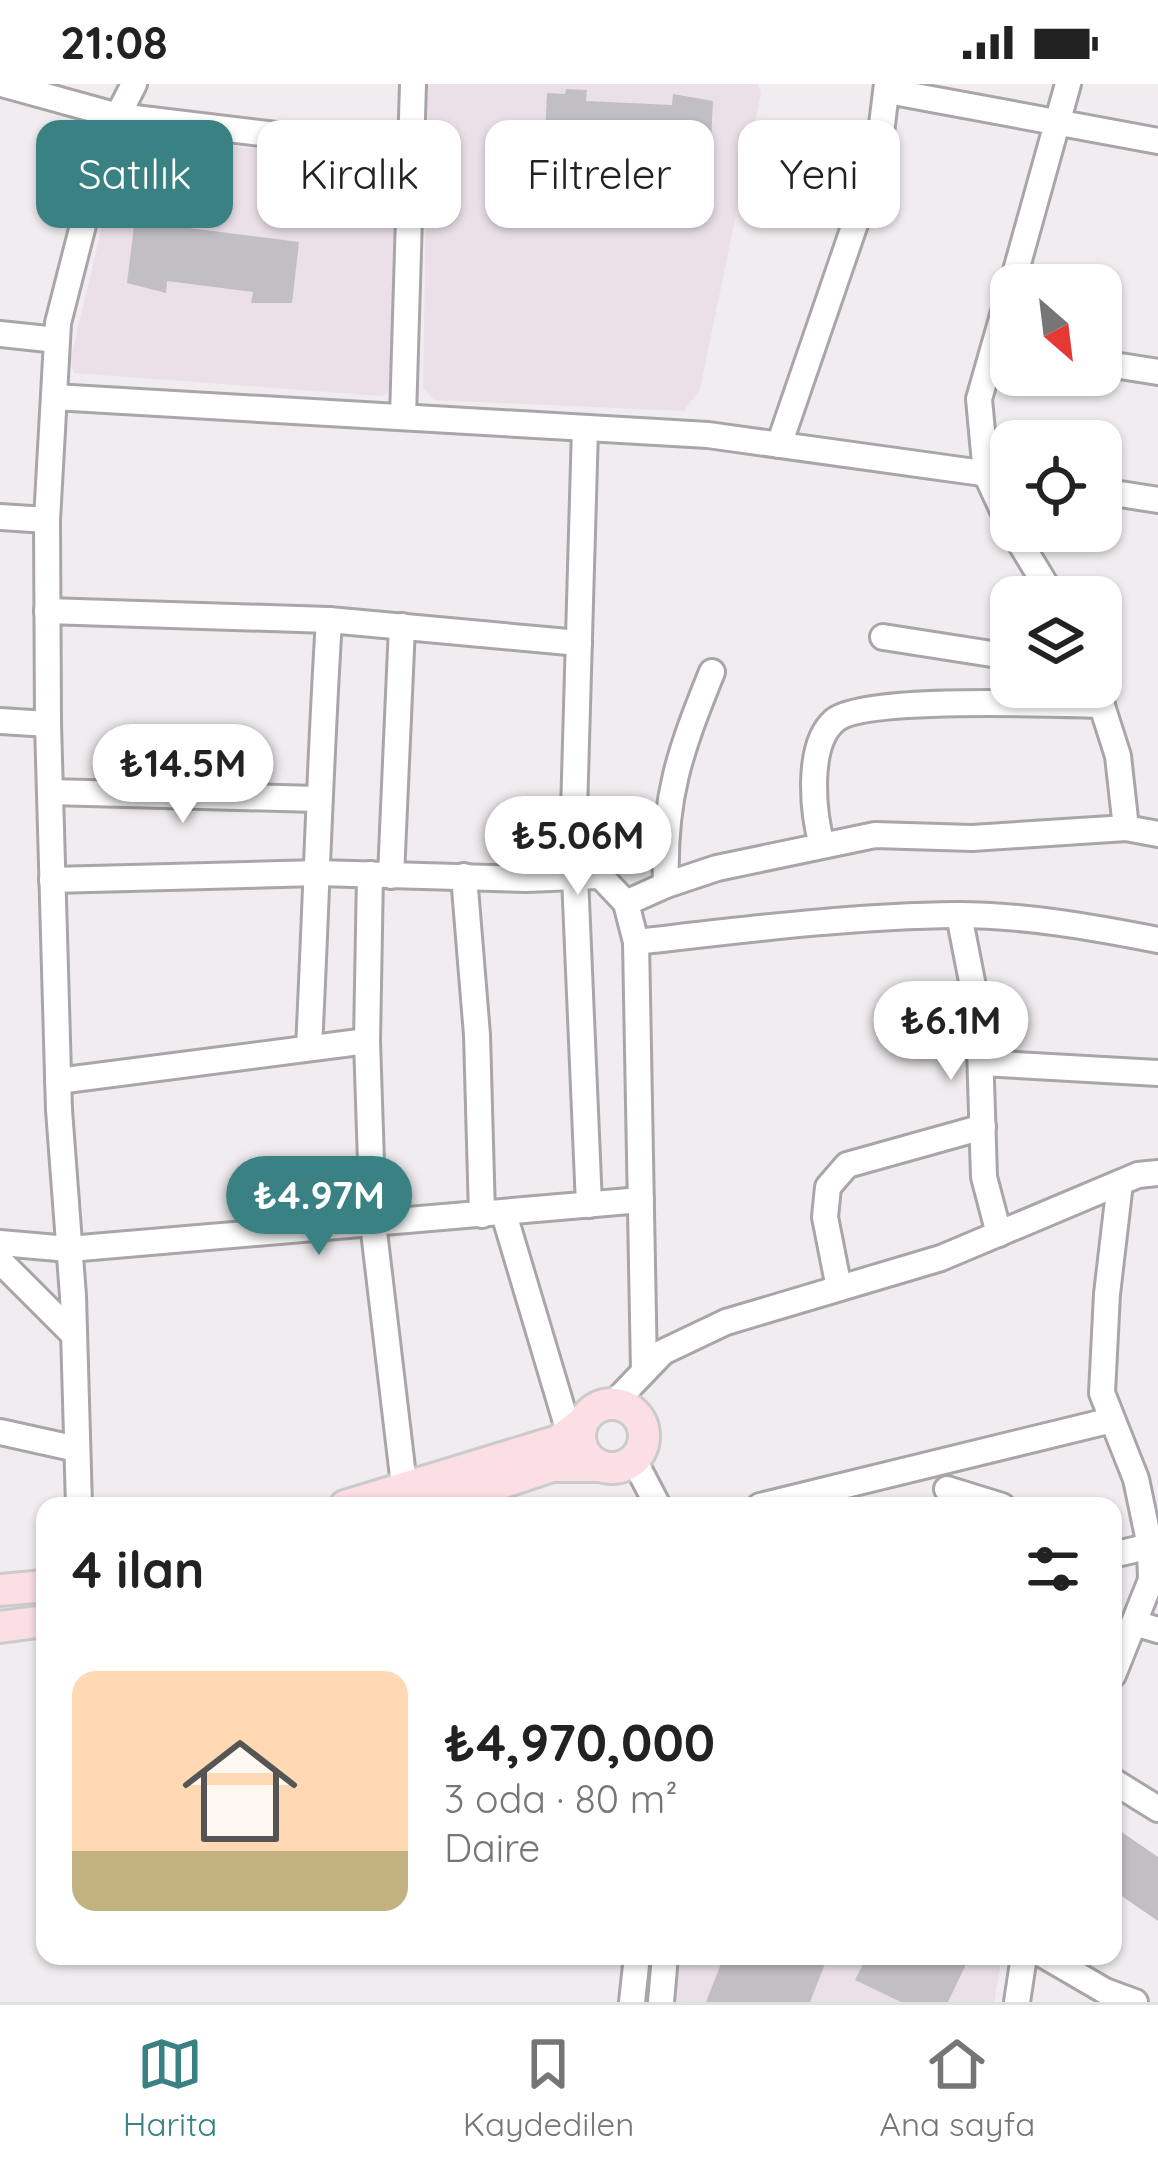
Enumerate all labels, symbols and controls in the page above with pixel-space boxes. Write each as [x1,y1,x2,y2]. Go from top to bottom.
text: 21:08 [60,14,168,70]
chip: Satılık [36,120,233,228]
chip: Kiralık [257,120,461,228]
chip: Filtreler [485,120,714,228]
chip: Yeni [738,120,900,228]
north arrow [990,264,1122,396]
map controls [990,264,1122,708]
button: locate [990,420,1122,552]
button: layers [990,576,1122,708]
pin: ₺14.5M [85,724,281,826]
text: ₺14.5M [120,738,246,787]
pin: ₺5.06M [480,796,676,898]
text: ₺5.06M [512,810,644,859]
pin: ₺6.1M [867,981,1035,1083]
text: ₺6.1M [900,995,1002,1044]
pin: ₺4.97M [221,1156,417,1258]
text: ₺4.97M [253,1170,385,1219]
icon: filters [1020,1536,1086,1602]
text: 4 ilan [72,1537,205,1601]
text: ₺4,970,000 [444,1710,715,1774]
icon: home [168,1719,312,1863]
text: 3 oda · 80 m² [444,1774,678,1823]
text: Daire [444,1823,540,1872]
tab: Harita [123,2031,217,2144]
tab: Kaydedilen [463,2031,634,2144]
tab: Ana sayfa [880,2031,1035,2144]

